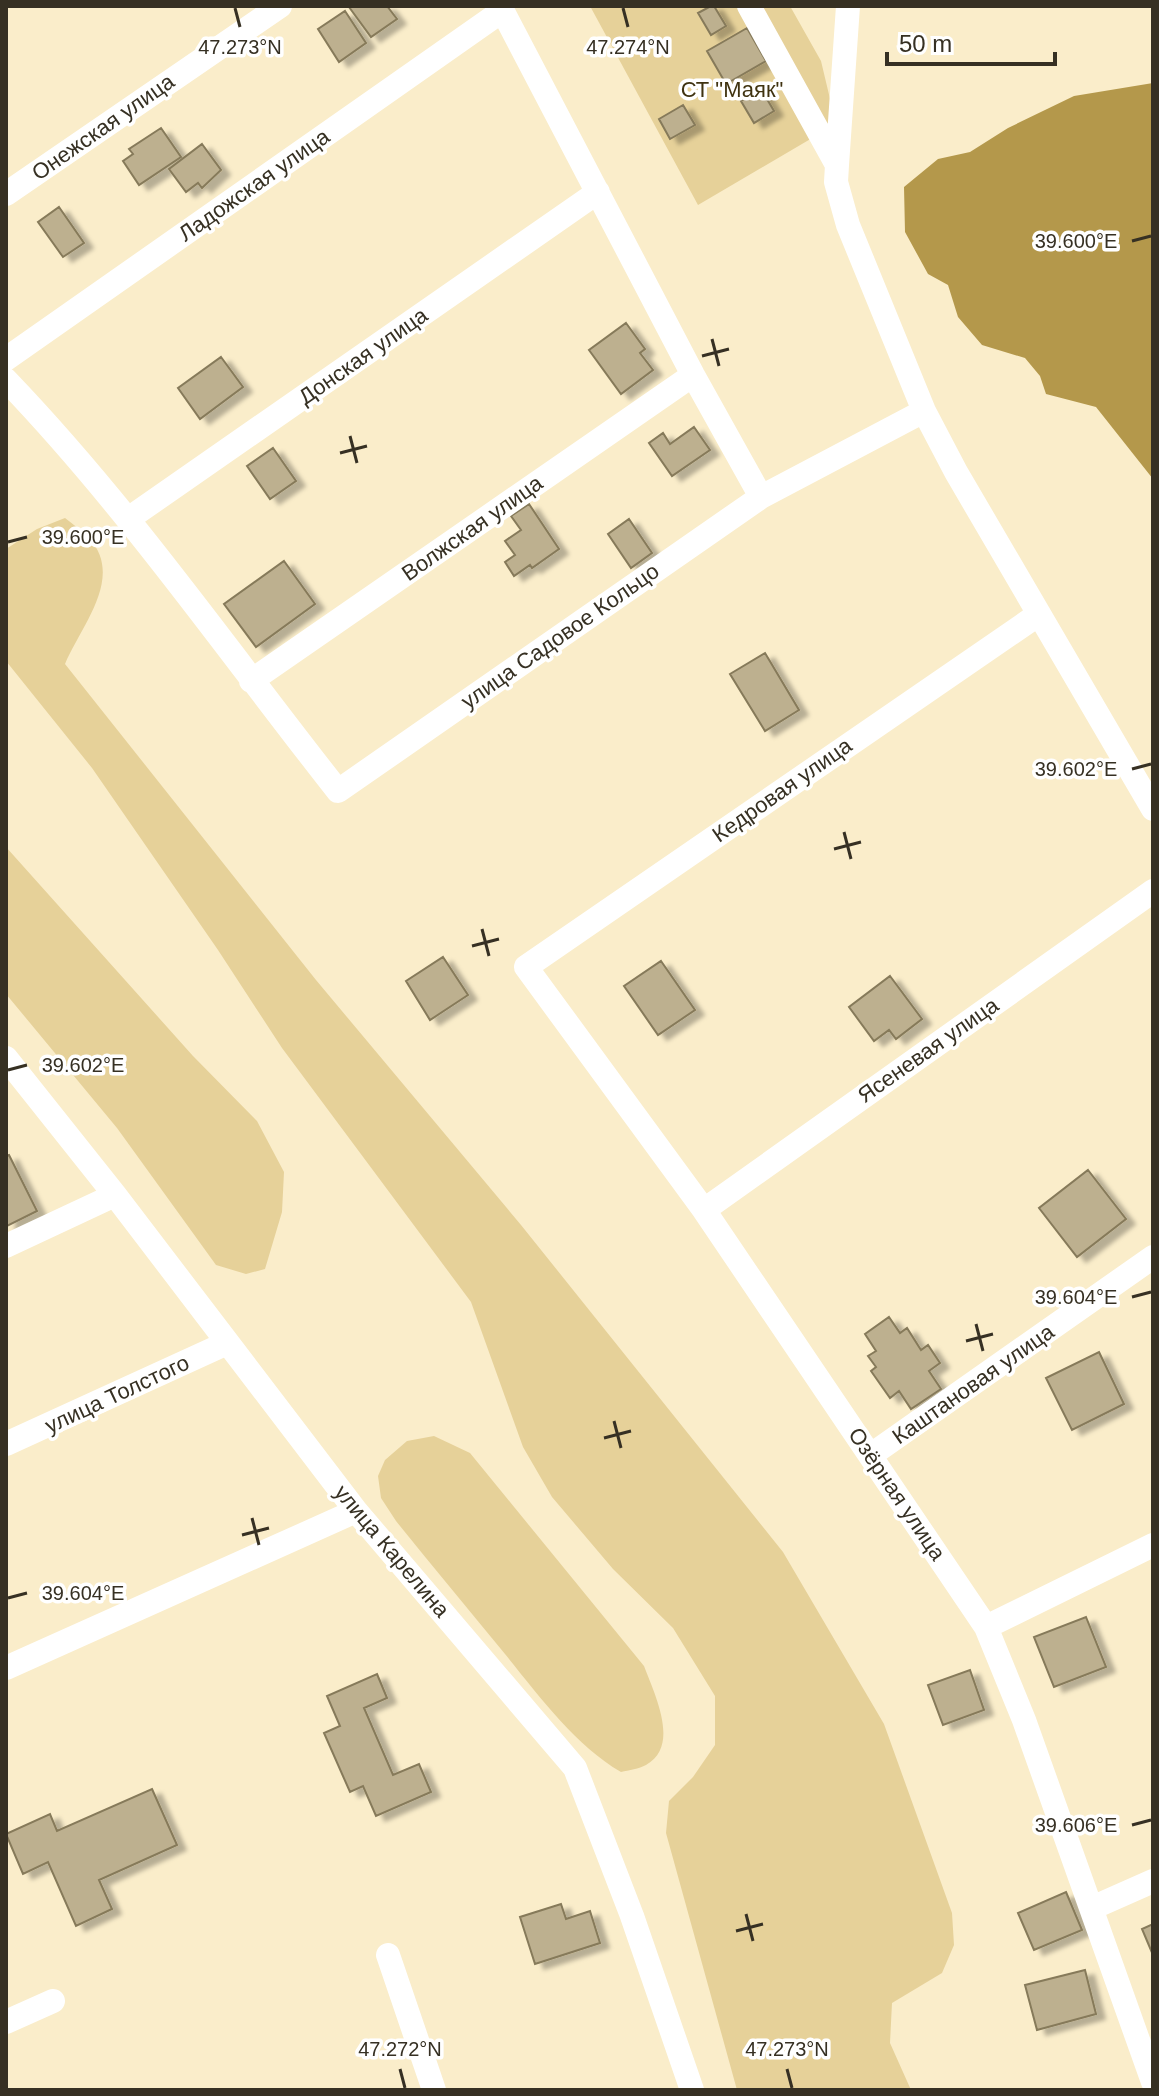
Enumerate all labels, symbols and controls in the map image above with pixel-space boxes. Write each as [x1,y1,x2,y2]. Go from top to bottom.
scale bar [887,16,1055,66]
text: 50 m [899,30,952,57]
text: 47.273°N [198,36,282,58]
text: 47.274°N [586,36,670,58]
street label: Онежская улица [27,68,180,185]
park label: СТ "Маяк" [681,77,783,102]
street label: Ладожская улица [174,123,335,246]
text: 39.600°E [1035,230,1117,252]
street label: Донская улица [294,302,433,410]
street label: Волжская улица [397,470,548,586]
text: 39.600°E [42,526,124,548]
street label: улица Садовое Кольцо [456,558,664,714]
street label: Кедровая улица [708,732,857,847]
text: 39.602°E [1035,758,1117,780]
street label: Ясеневая улица [853,992,1004,1108]
text: 39.602°E [42,1054,124,1076]
text: 39.604°E [1035,1286,1117,1308]
street label: Каштановая улица [887,1318,1059,1449]
street label: улица Толстого [41,1350,193,1438]
street label: Озёрная улица [843,1423,951,1566]
street label: улица Карелина [329,1480,455,1623]
text: 39.604°E [42,1582,124,1604]
text: 39.606°E [1035,1814,1117,1836]
text: 47.272°N [358,2038,442,2060]
text: 47.273°N [745,2038,829,2060]

